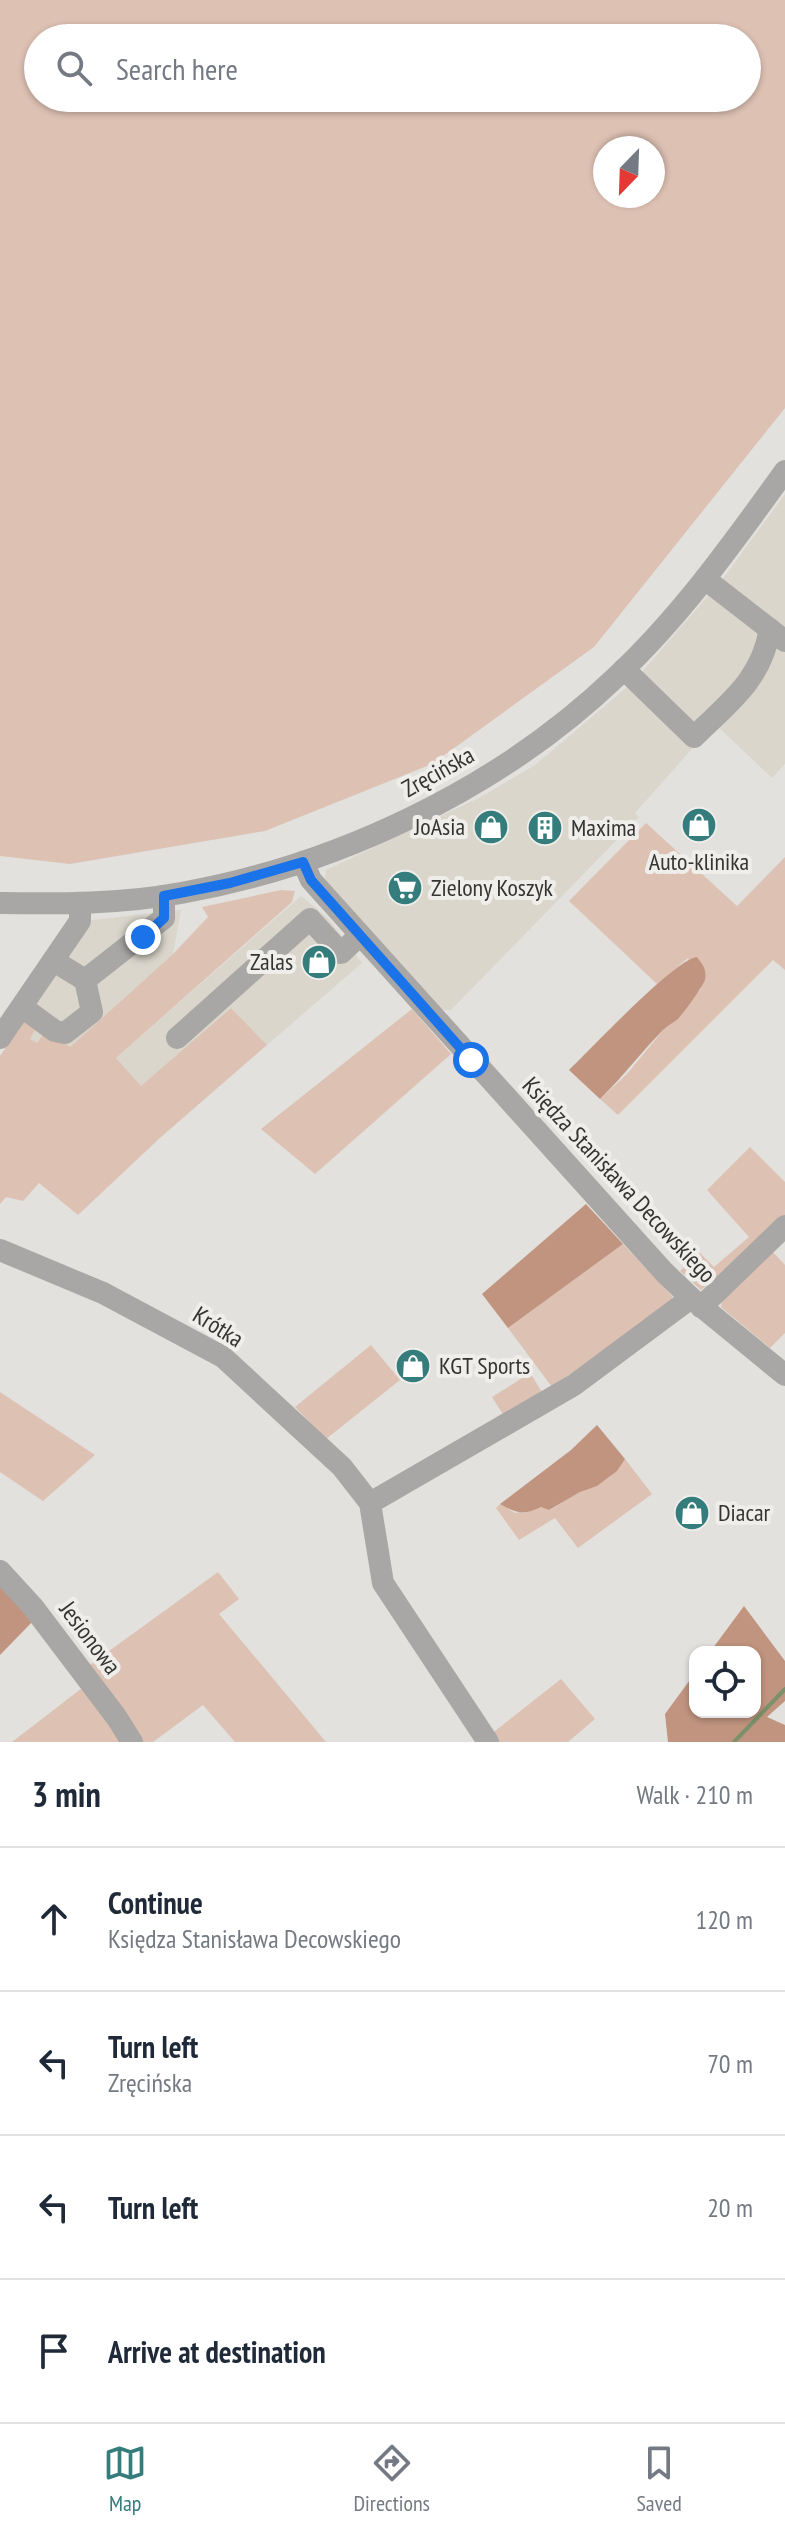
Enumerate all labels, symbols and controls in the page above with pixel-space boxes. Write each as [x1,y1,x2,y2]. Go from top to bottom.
search box [24,24,761,112]
icon: search [52,46,96,90]
text: Search here [116,49,238,88]
north arrow [593,136,665,208]
street label: Zręcińska [396,739,479,804]
shop icon: Auto-klinika [680,806,718,844]
shop icon: JoAsia [472,808,510,846]
building icon: Maxima [526,809,564,847]
place label: JoAsia [414,811,465,842]
place label: Maxima [571,812,636,843]
place label: Auto-klinika [649,846,749,877]
supermarket icon: Zielony Koszyk [386,869,424,907]
place label: Zielony Koszyk [431,872,553,903]
route end [125,919,161,955]
shop icon: Zalas [300,943,338,981]
place label: Zalas [250,946,293,977]
route start [453,1042,489,1078]
street label: Księdza Stanisława Decowskiego [516,1070,723,1289]
street label: Krótka [187,1299,249,1354]
shop icon: KGT Sports [394,1347,432,1385]
place label: KGT Sports [439,1350,530,1381]
shop icon: Diacar [673,1494,711,1532]
place label: Diacar [718,1497,771,1528]
street label: Jesionowa [52,1594,128,1681]
map controls [689,1646,761,1718]
button: locate [689,1646,761,1718]
text: 3 min [32,1772,101,1816]
text: Walk · 210 m [636,1778,753,1811]
text: Continue [108,1883,203,1922]
icon: ahead [32,1897,76,1941]
text: 120 m [695,1903,753,1936]
text: Księdza Stanisława Decowskiego [108,1922,401,1955]
text: Turn left [108,2027,198,2066]
icon: left [32,2041,76,2085]
text: 70 m [707,2047,753,2080]
text: Zręcińska [108,2066,192,2099]
icon: left [32,2185,76,2229]
text: Turn left [108,2188,198,2227]
text: 20 m [707,2191,753,2224]
icon: arrive [32,2329,76,2373]
text: Arrive at destination [108,2332,326,2371]
tab: Map [103,2441,147,2517]
tab: Directions [354,2441,430,2517]
tab: Saved [636,2441,682,2517]

